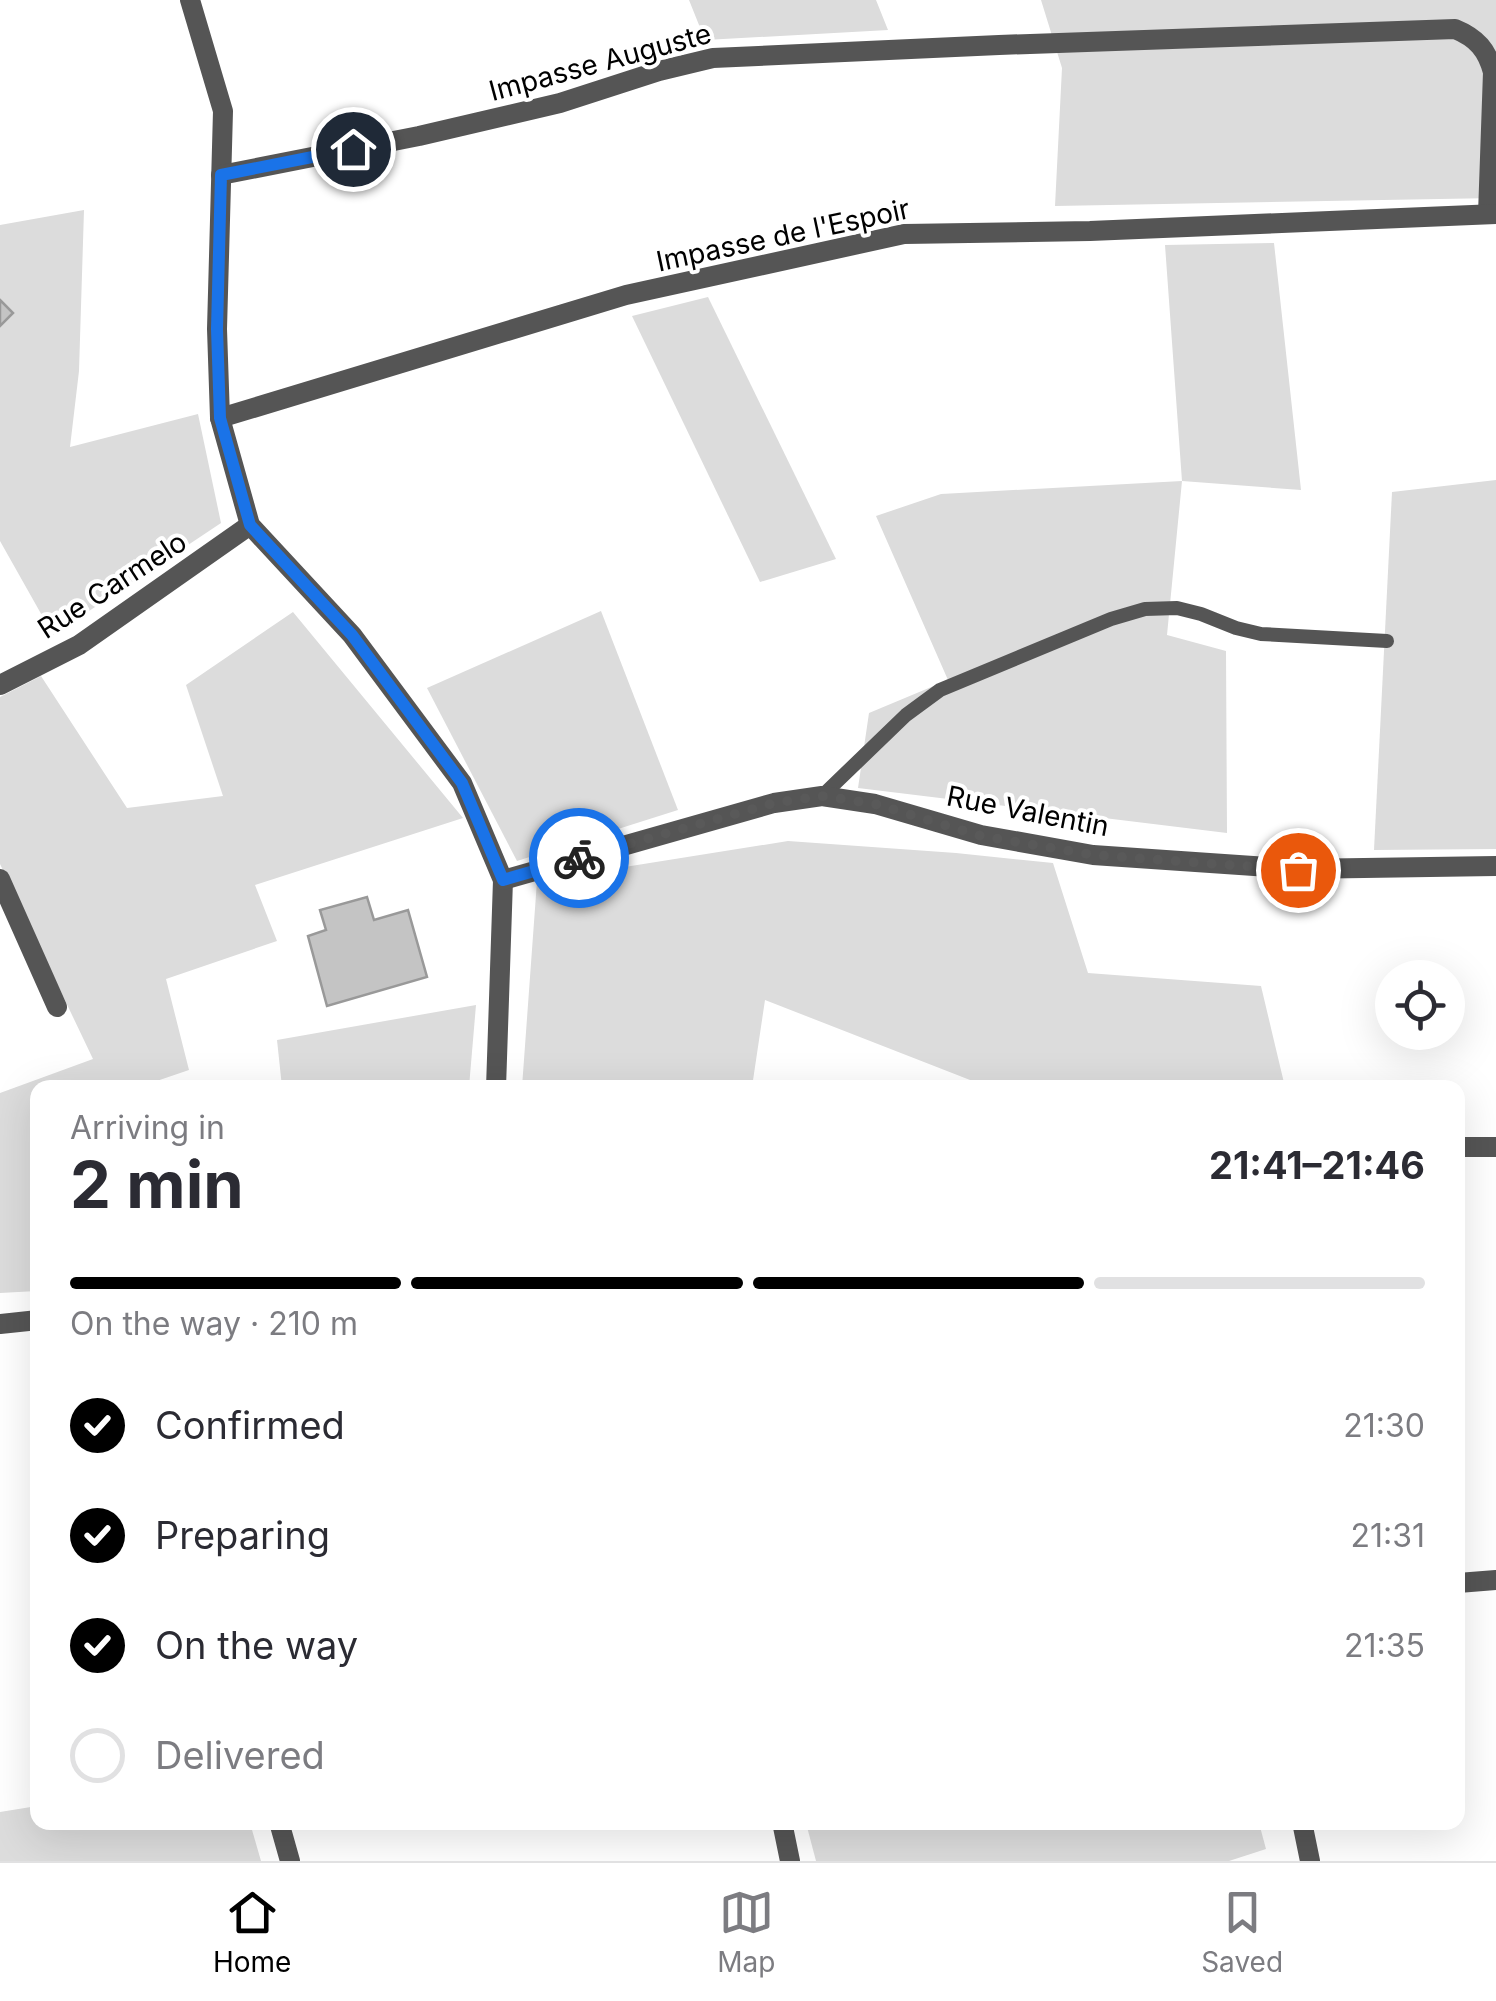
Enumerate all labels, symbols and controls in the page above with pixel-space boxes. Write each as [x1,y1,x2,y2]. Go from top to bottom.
street label: Impasse Auguste [485,16,715,108]
pin [311,107,396,192]
icon: home [326,122,381,177]
street label: Impasse de l'Espoir [653,192,913,278]
street label: Rue Carmelo [31,524,193,646]
street label: Rue Valentin [944,779,1112,843]
courier [529,808,629,908]
pin [1256,828,1341,913]
icon: bike [552,831,607,886]
icon: bag [1271,843,1326,898]
map controls [1375,960,1465,1050]
button: locate [1375,960,1465,1050]
text: Arriving in [70,1108,225,1147]
text: 21:41–21:46 [1209,1142,1425,1188]
text: 2 min [70,1145,244,1224]
text: On the way · 210 m [70,1304,358,1343]
icon: check [70,1398,125,1453]
text: Confirmed [155,1402,345,1448]
text: 21:30 [1343,1406,1425,1445]
icon: check [70,1508,125,1563]
text: Preparing [155,1512,330,1558]
text: 21:31 [1350,1516,1425,1555]
icon: check [70,1618,125,1673]
text: On the way [155,1622,358,1668]
text: 21:35 [1344,1626,1425,1665]
text: Delivered [155,1732,325,1778]
tab: Home [213,1885,291,1979]
tab: Map [717,1885,775,1979]
tab: Saved [1201,1885,1283,1979]

